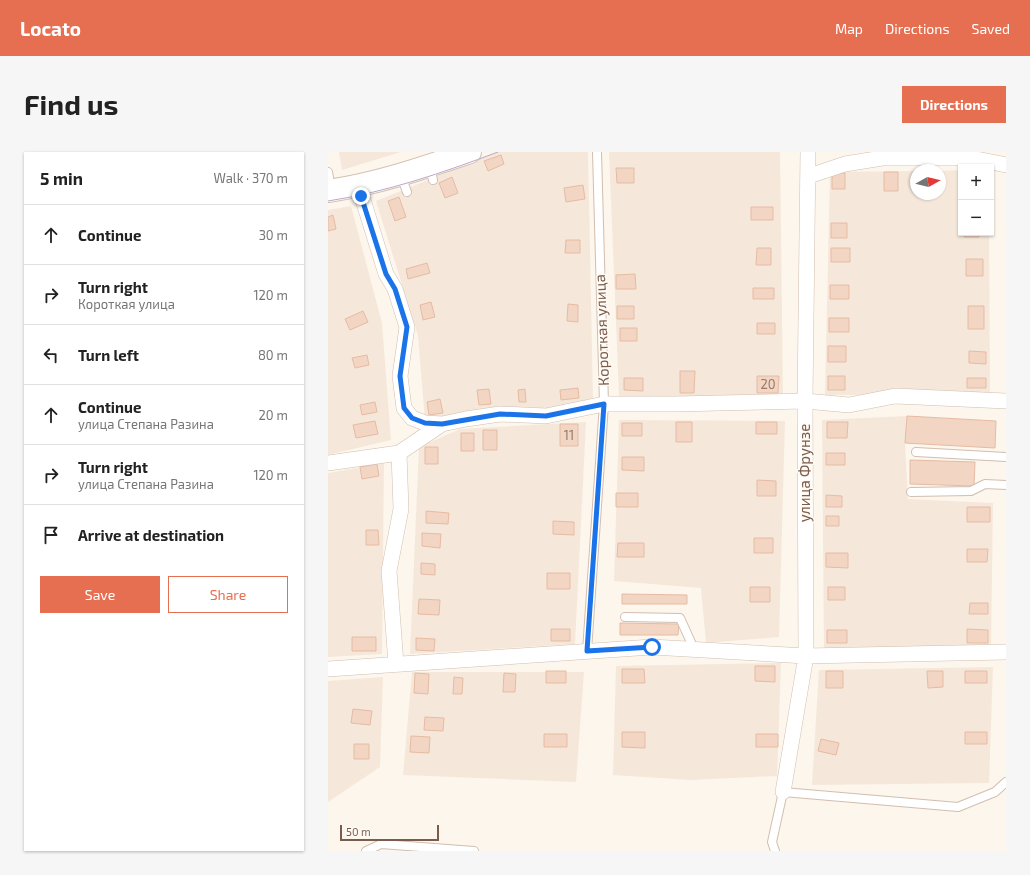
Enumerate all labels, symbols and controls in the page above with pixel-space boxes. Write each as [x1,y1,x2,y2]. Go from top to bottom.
text: Locato [20,17,81,40]
text: Map [835,20,863,37]
text: Directions [885,20,950,37]
text: Saved [972,20,1010,37]
button: Directions [902,86,1006,123]
text: Find us [24,87,118,121]
north arrow [910,164,946,200]
map controls [958,164,994,236]
button: + [958,164,994,200]
text: 5 min [40,168,83,188]
text: Walk · 370 m [213,170,288,186]
route end [352,187,370,205]
button: − [958,200,994,236]
icon: ahead [40,224,62,246]
text: Continue [78,226,141,244]
text: 30 m [259,227,288,243]
street label: Короткая улица [590,274,613,386]
text: Turn right [78,278,148,296]
icon: right [40,284,62,306]
text: 120 m [253,287,288,303]
text: Короткая улица [78,296,175,312]
icon: left [40,344,62,366]
text: Turn left [78,346,139,364]
text: 80 m [258,347,288,363]
house number: 20 [760,376,776,392]
text: Continue [78,398,141,416]
icon: ahead [40,404,62,426]
text: 20 m [259,407,288,423]
text: улица Степана Разина [78,416,214,432]
street label: улица Фрунзе [795,424,814,522]
house number: 11 [564,427,574,443]
text: Turn right [78,458,148,476]
icon: right [40,464,62,486]
text: 120 m [253,467,288,483]
text: улица Степана Разина [78,476,214,492]
icon: arrive [40,524,62,546]
text: Arrive at destination [78,526,224,544]
button: Save [40,576,160,613]
button: Share [168,576,288,613]
route start [643,638,661,656]
scale bar [340,823,439,842]
text: 50 m [346,825,371,838]

